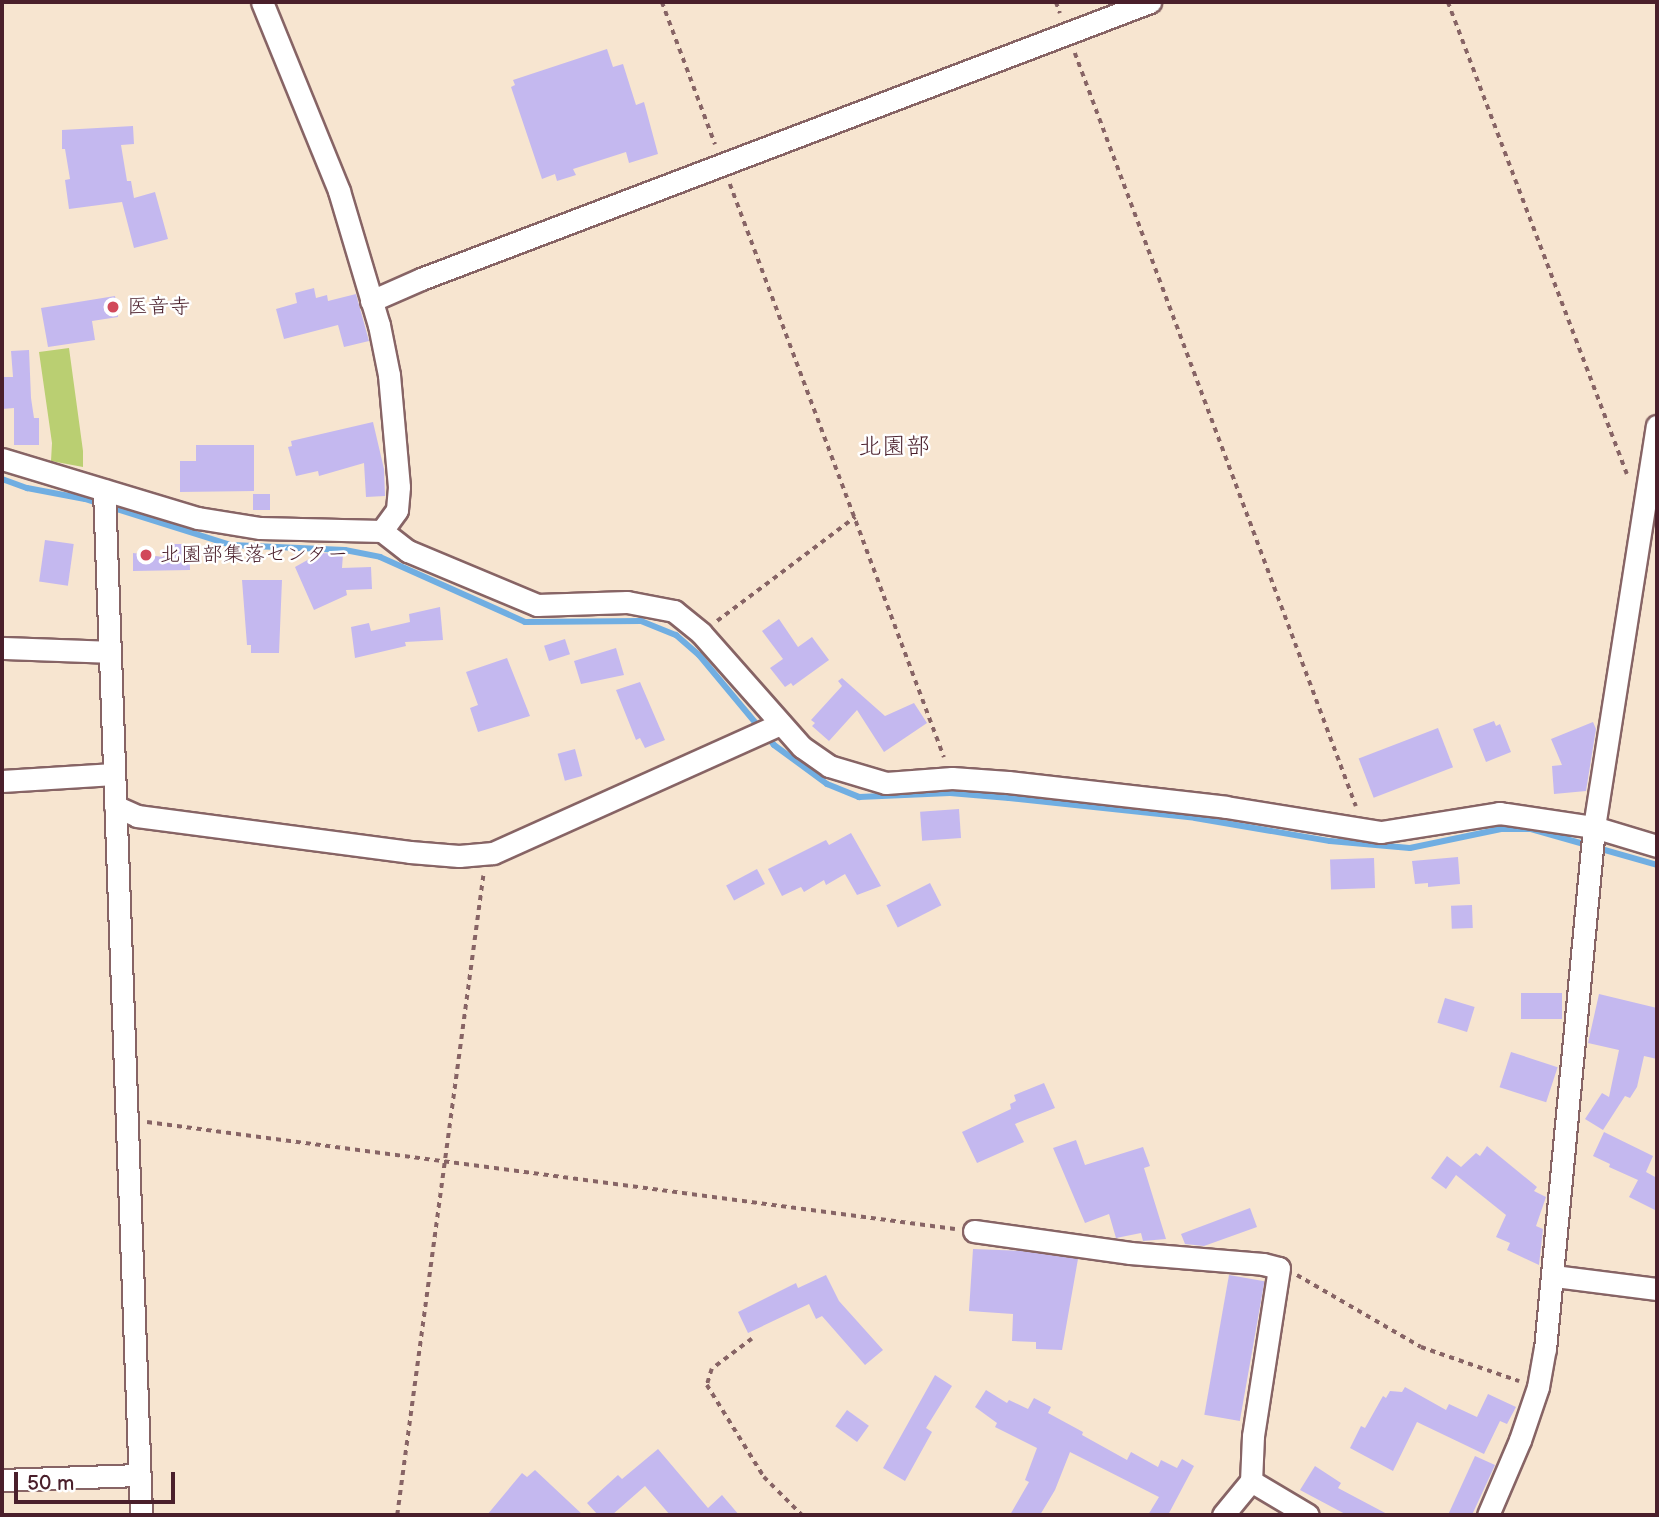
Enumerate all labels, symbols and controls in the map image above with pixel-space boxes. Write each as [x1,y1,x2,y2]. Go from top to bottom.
place label: 医音寺 [127,294,190,320]
marker: 医音寺 [105,299,121,315]
district label: 北園部 [858,433,930,461]
place label: 北園部集落センター [160,542,349,568]
marker: 北園部集落センター [138,547,154,563]
scale bar [18,1458,178,1502]
text: 50 m [27,1471,74,1496]

